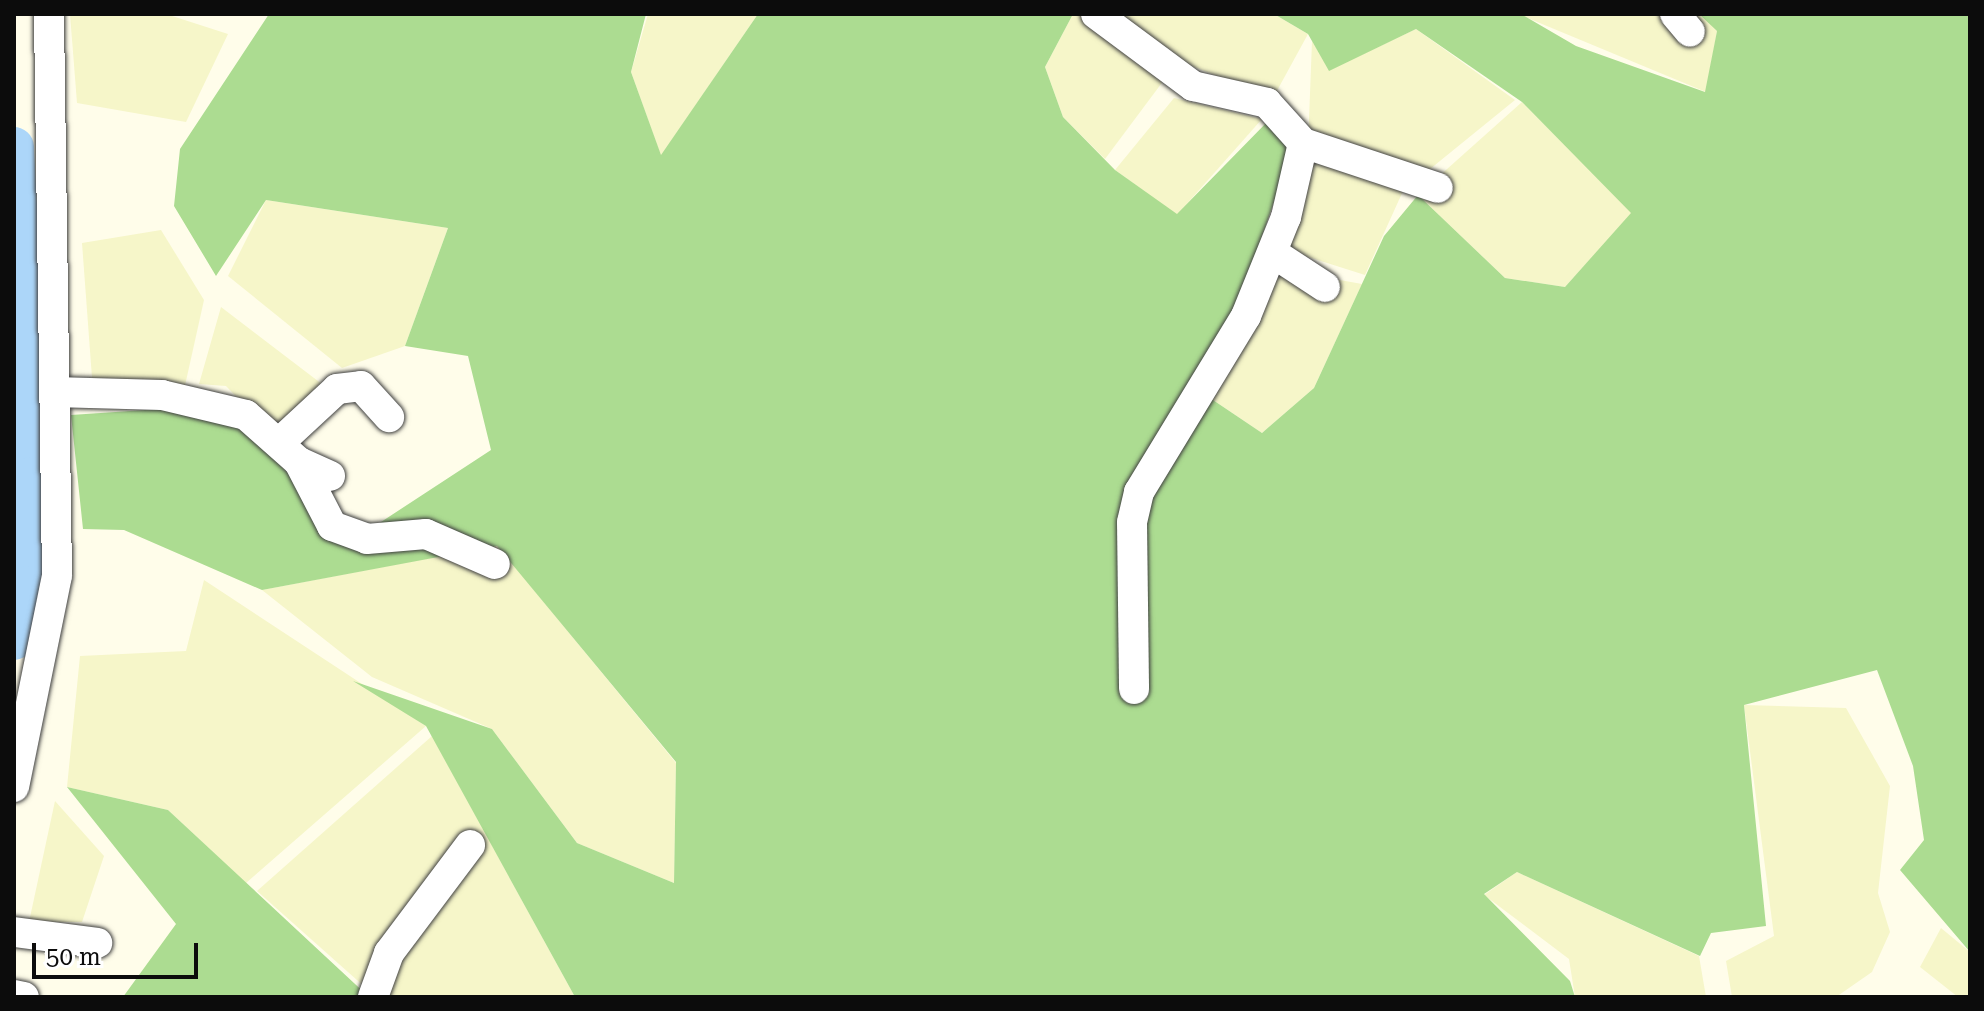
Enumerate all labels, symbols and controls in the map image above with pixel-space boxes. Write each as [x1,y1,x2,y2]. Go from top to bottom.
scale bar [36,927,202,977]
text: 50 m [46,943,101,971]

